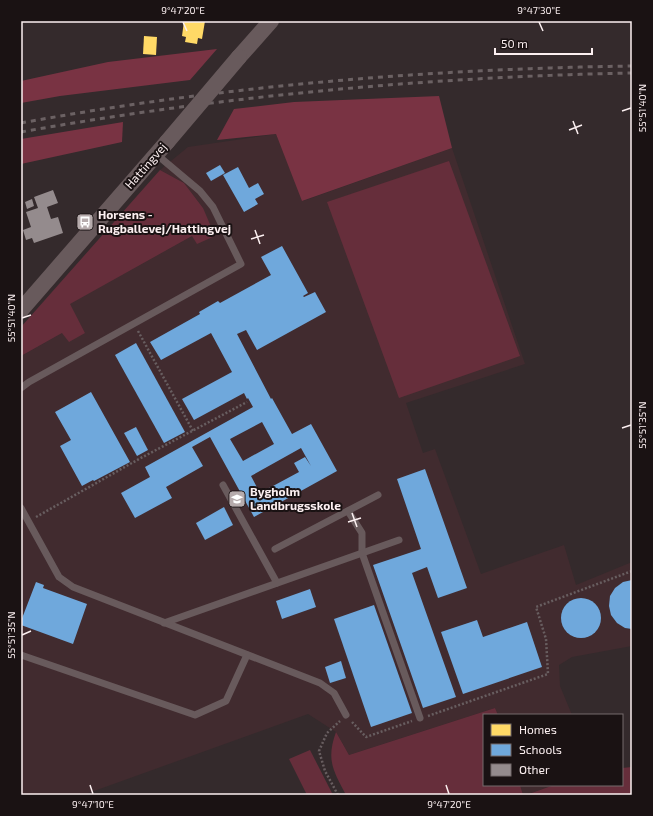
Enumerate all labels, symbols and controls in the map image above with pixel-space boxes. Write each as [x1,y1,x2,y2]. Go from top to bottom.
text: 9°47'20"E [161,4,205,16]
text: 9°47'30"E [517,4,561,16]
scale bar [495,30,592,56]
text: 50 m [501,36,528,50]
text: 55°51'40"N [636,84,648,132]
street label: Hattingvej [122,140,170,192]
place label: Horsens - Rugballevej/Hattingvej [98,207,231,236]
bus stop icon: Horsens - Rugballevej/Hattingvej [75,212,95,232]
text: 55°51'40"N [5,294,17,342]
text: 55°51'35"N [636,401,648,449]
place label: Bygholm Landbrugsskole [250,484,341,512]
school or university icon: Bygholm Landbrugsskole [227,489,247,509]
text: 55°51'35"N [5,611,17,659]
legend [483,714,623,786]
text: Homes [519,722,557,736]
text: Schools [519,742,562,756]
text: Other [519,762,550,776]
text: 9°47'10"E [72,798,114,810]
text: 9°47'20"E [427,798,471,810]

